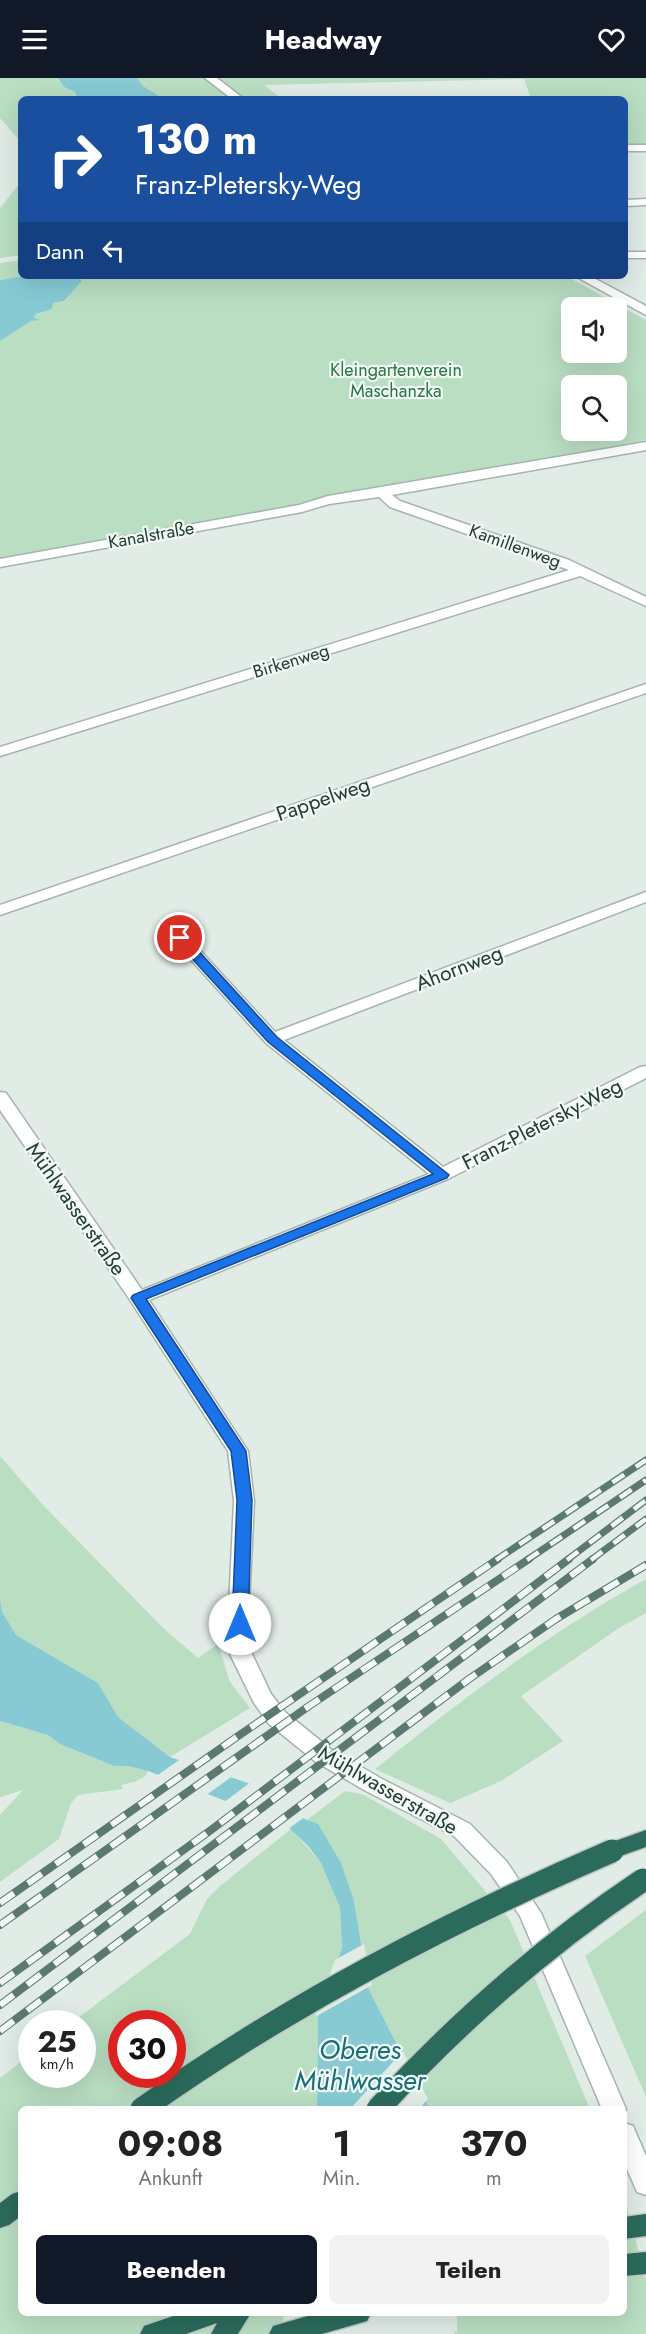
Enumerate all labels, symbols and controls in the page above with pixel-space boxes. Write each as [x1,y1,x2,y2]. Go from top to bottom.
text: Headway [265,20,381,59]
icon: menu [18,23,51,56]
icon: heart [595,23,628,56]
text: 130 m [135,109,257,170]
icon: right [36,120,114,198]
text: Franz-Pletersky-Weg [135,165,362,204]
icon: left [97,234,130,267]
text: Dann [36,235,85,267]
map controls [561,297,627,441]
button: sound [561,297,627,363]
park label: Kleingartenverein Maschanzka [330,357,462,404]
button: search [561,375,627,441]
street label: Kanalstraße [106,515,196,555]
street label: Kamillenweg [465,517,565,575]
street label: Birkenweg [250,637,332,685]
street label: Pappelweg [272,769,374,829]
pin [154,912,205,963]
icon: arrive [163,921,196,954]
street label: Ahornweg [411,938,507,998]
street label: Franz-Pletersky-Weg [457,1071,627,1177]
street label: Mühlwasserstraße [19,1136,133,1282]
position arrow [208,1592,272,1656]
street label: Mühlwasserstraße [313,1738,464,1842]
speed limit sign: 30 [108,2010,186,2088]
text: 25 [37,2020,77,2063]
water label: Oberes Mühlwasser [294,2030,428,2100]
text: km/h [40,2053,74,2075]
text: 09:08 [117,2117,223,2169]
text: 1 [333,2117,351,2169]
text: 370 [460,2117,528,2169]
text: Ankunft [139,2164,202,2193]
text: Min. [323,2164,361,2193]
text: m [486,2164,502,2193]
button: Beenden [36,2235,317,2304]
button: Teilen [329,2235,609,2304]

